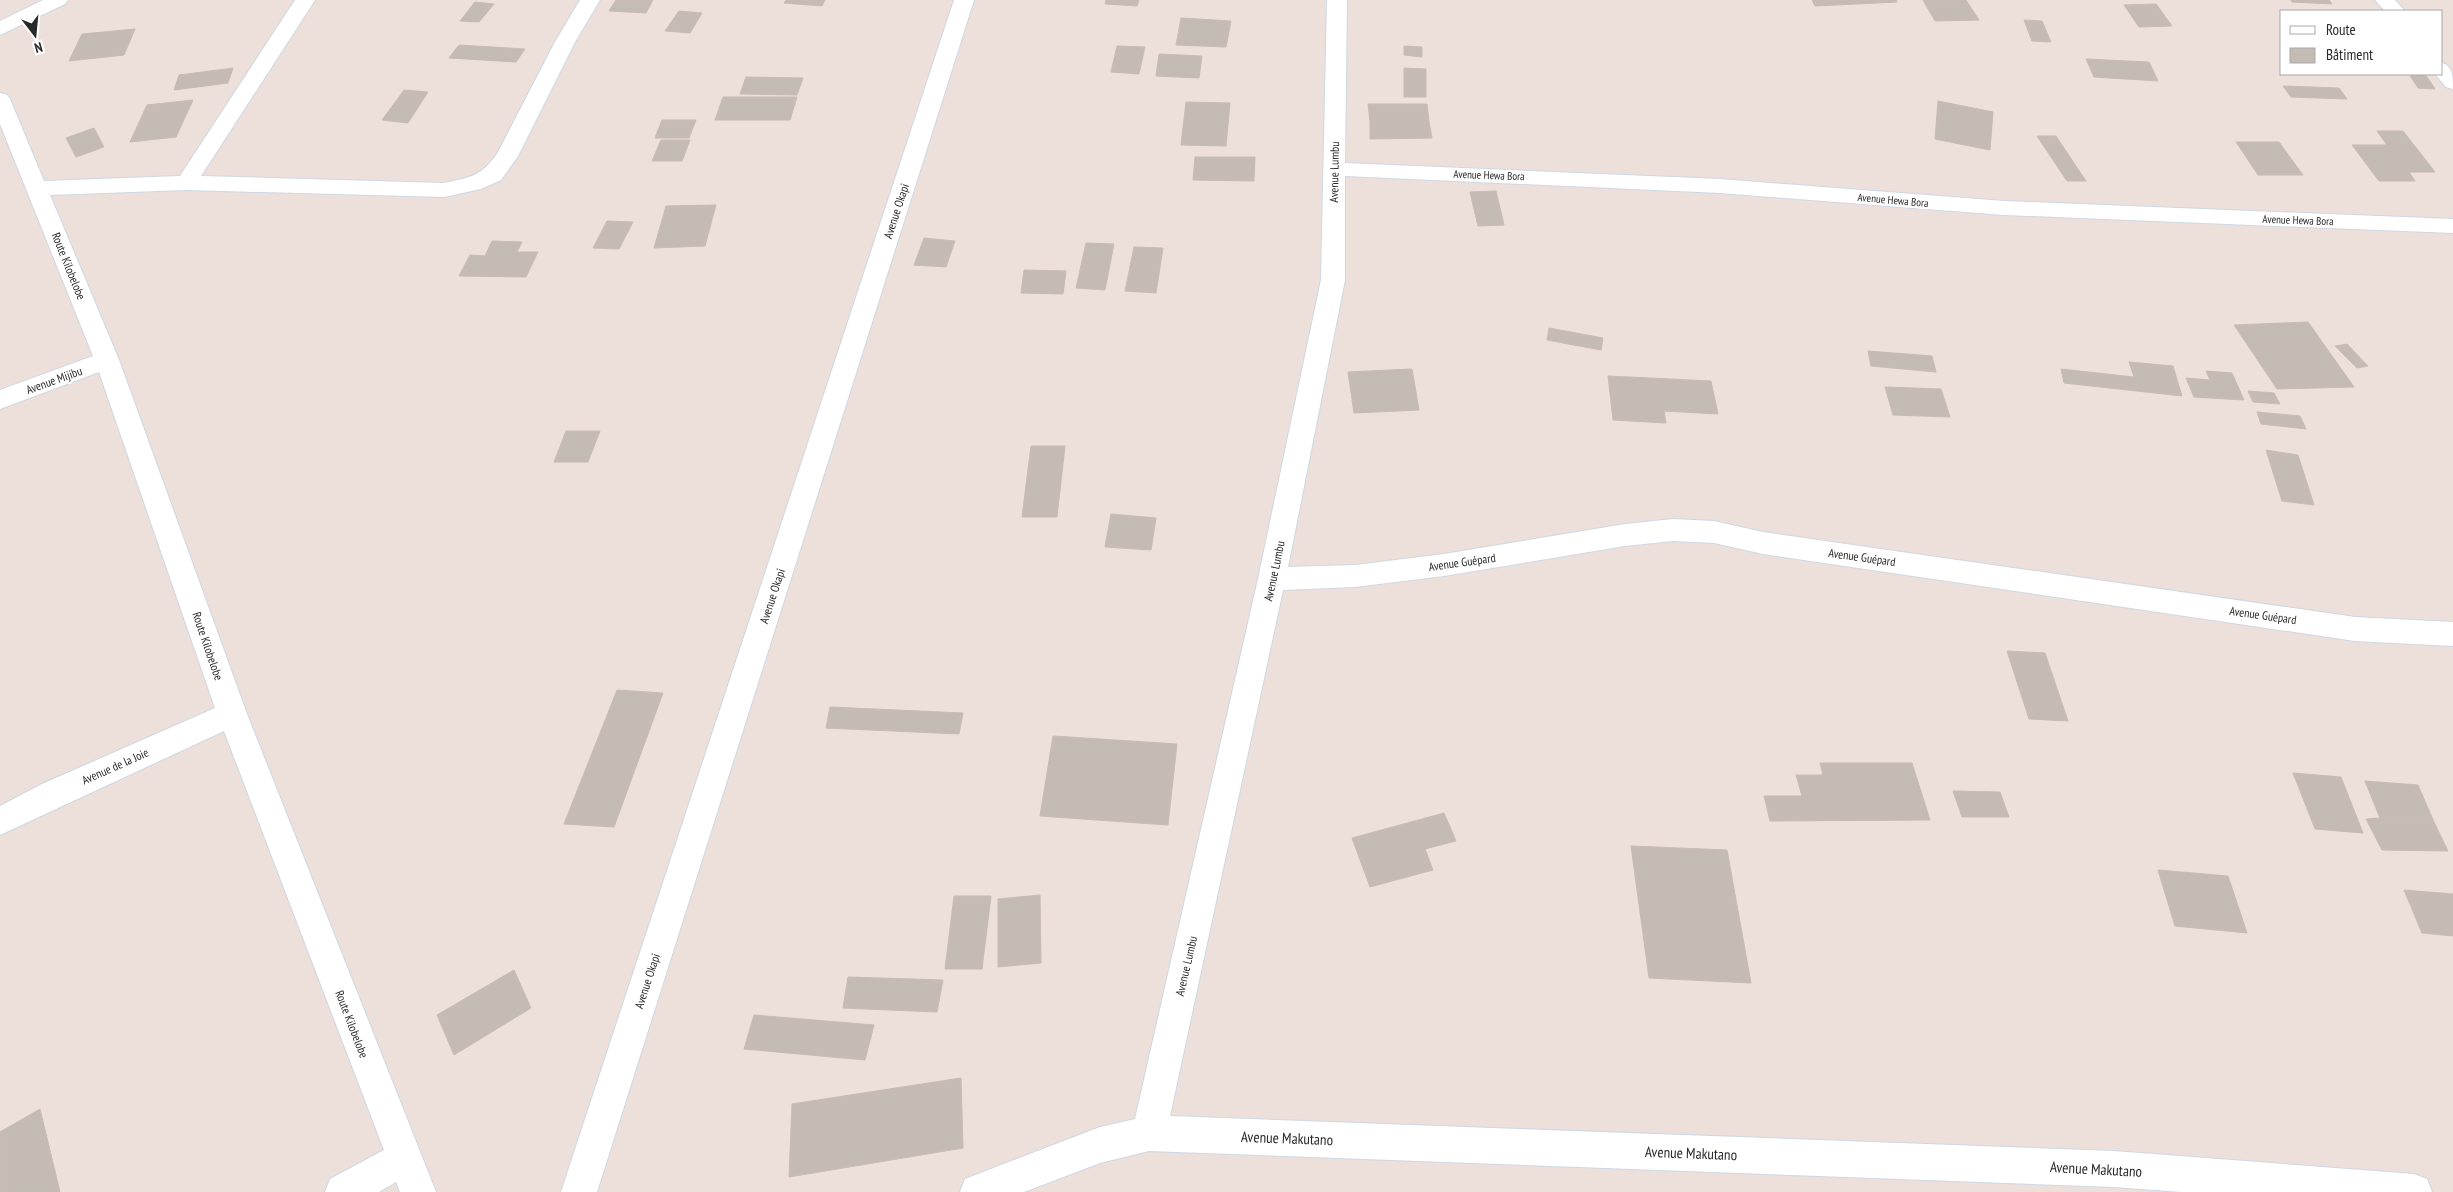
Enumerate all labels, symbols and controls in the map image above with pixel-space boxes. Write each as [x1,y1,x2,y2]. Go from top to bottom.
north arrow [10,10,60,60]
legend [2280,10,2443,75]
text: Route [2326,20,2356,39]
text: N [32,38,45,57]
text: Bâtiment [2326,45,2373,64]
street label: Avenue Lumbu [1326,141,1342,203]
street label: Avenue Hewa Bora [1453,167,1525,183]
street label: Avenue Okapi [880,182,912,240]
street label: Avenue Hewa Bora [1857,190,1929,210]
street label: Avenue Hewa Bora [2262,212,2334,228]
street label: Route Kilobelobe [49,230,89,302]
street label: Avenue Mijibu [24,363,84,397]
street label: Avenue Lumbu [1260,540,1288,602]
street label: Avenue Guépard [1828,545,1896,569]
street label: Avenue Guépard [1428,550,1496,574]
street label: Avenue Okapi [756,567,788,625]
street label: Avenue Guépard [2229,603,2297,627]
street label: Route Kilobelobe [189,610,227,682]
street label: Avenue de la Joie [79,745,151,787]
street label: Avenue Lumbu [1172,935,1200,997]
street label: Avenue Okapi [631,952,663,1010]
street label: Route Kilobelobe [332,988,372,1060]
street label: Avenue Makutano [1241,1127,1333,1149]
street label: Avenue Makutano [1645,1142,1737,1164]
street label: Avenue Makutano [2049,1157,2143,1181]

